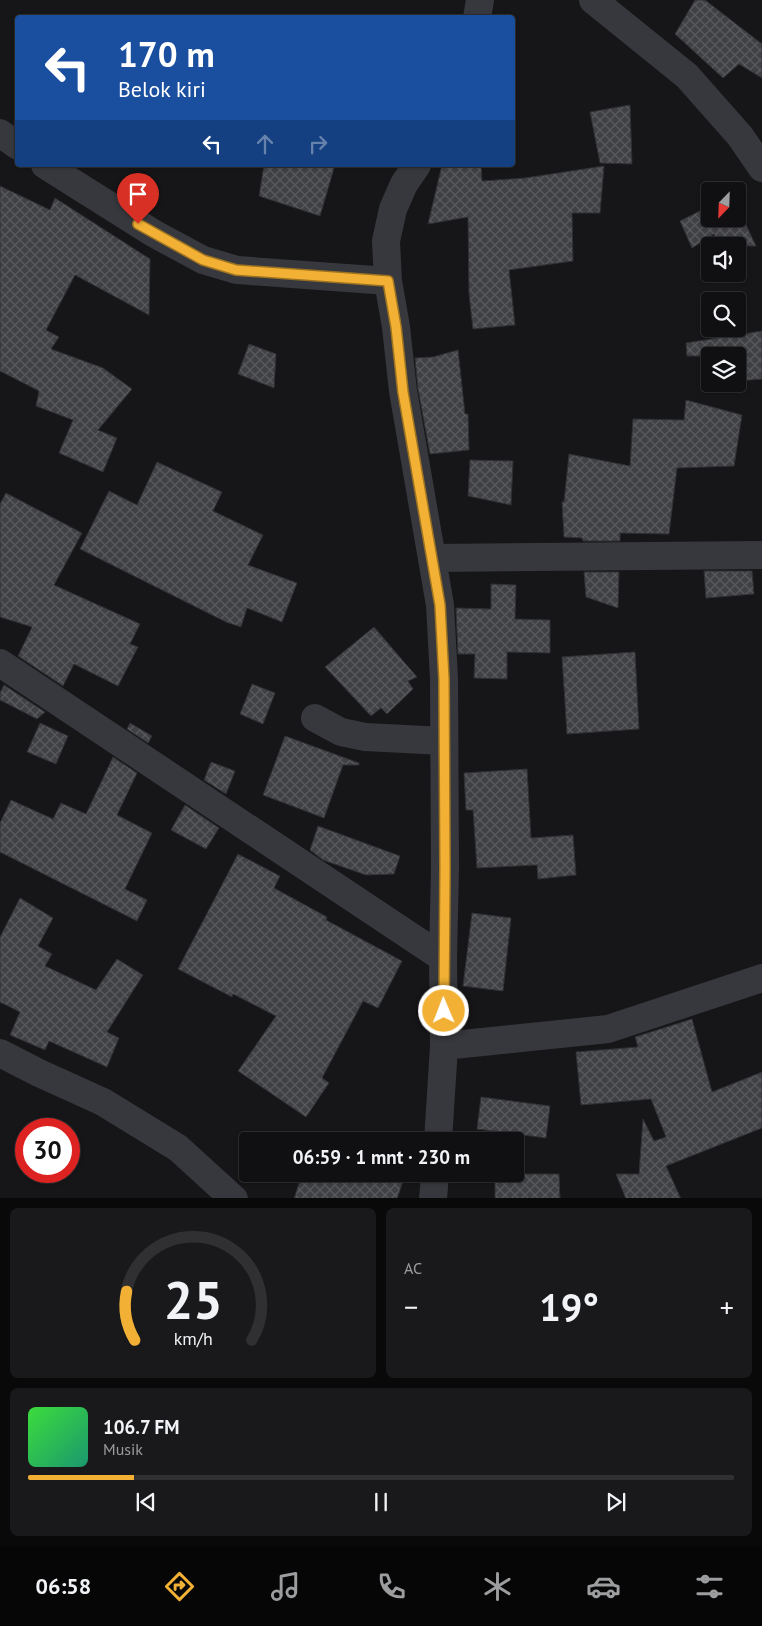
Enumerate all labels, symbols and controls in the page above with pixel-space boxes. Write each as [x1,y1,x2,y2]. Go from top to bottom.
text: 170 m [118,31,215,77]
icon: left [35,35,100,100]
text: Belok kiri [118,75,206,103]
icon: left [198,130,226,158]
icon: ahead [251,130,279,158]
icon: right [304,130,332,158]
pin [117,173,159,224]
icon: arrive [124,180,152,208]
north arrow [701,182,746,228]
map controls [701,182,746,392]
button: sound [701,237,746,282]
button: search [701,292,746,337]
button: layers [701,347,746,392]
position arrow [417,984,469,1036]
speed limit sign: 30 [15,1118,80,1183]
text: 06:59 · 1 mnt · 230 m [293,1145,470,1169]
text: AC [404,1258,422,1278]
text: 25 [164,1266,222,1333]
text: 19° [539,1282,599,1331]
text: − [404,1288,418,1325]
text: + [720,1288,734,1325]
text: km/h [173,1327,213,1350]
text: 106.7 FM [103,1415,179,1439]
text: Musik [103,1439,143,1459]
icon: previous [132,1488,160,1516]
icon: pause [367,1488,395,1516]
icon: next [602,1488,630,1516]
icon: directions [162,1569,197,1604]
icon: music [268,1569,303,1604]
icon: phone [374,1569,409,1604]
icon: climate [480,1569,515,1604]
icon: car [586,1569,621,1604]
icon: filters [692,1569,727,1604]
text: 06:58 [35,1572,91,1600]

